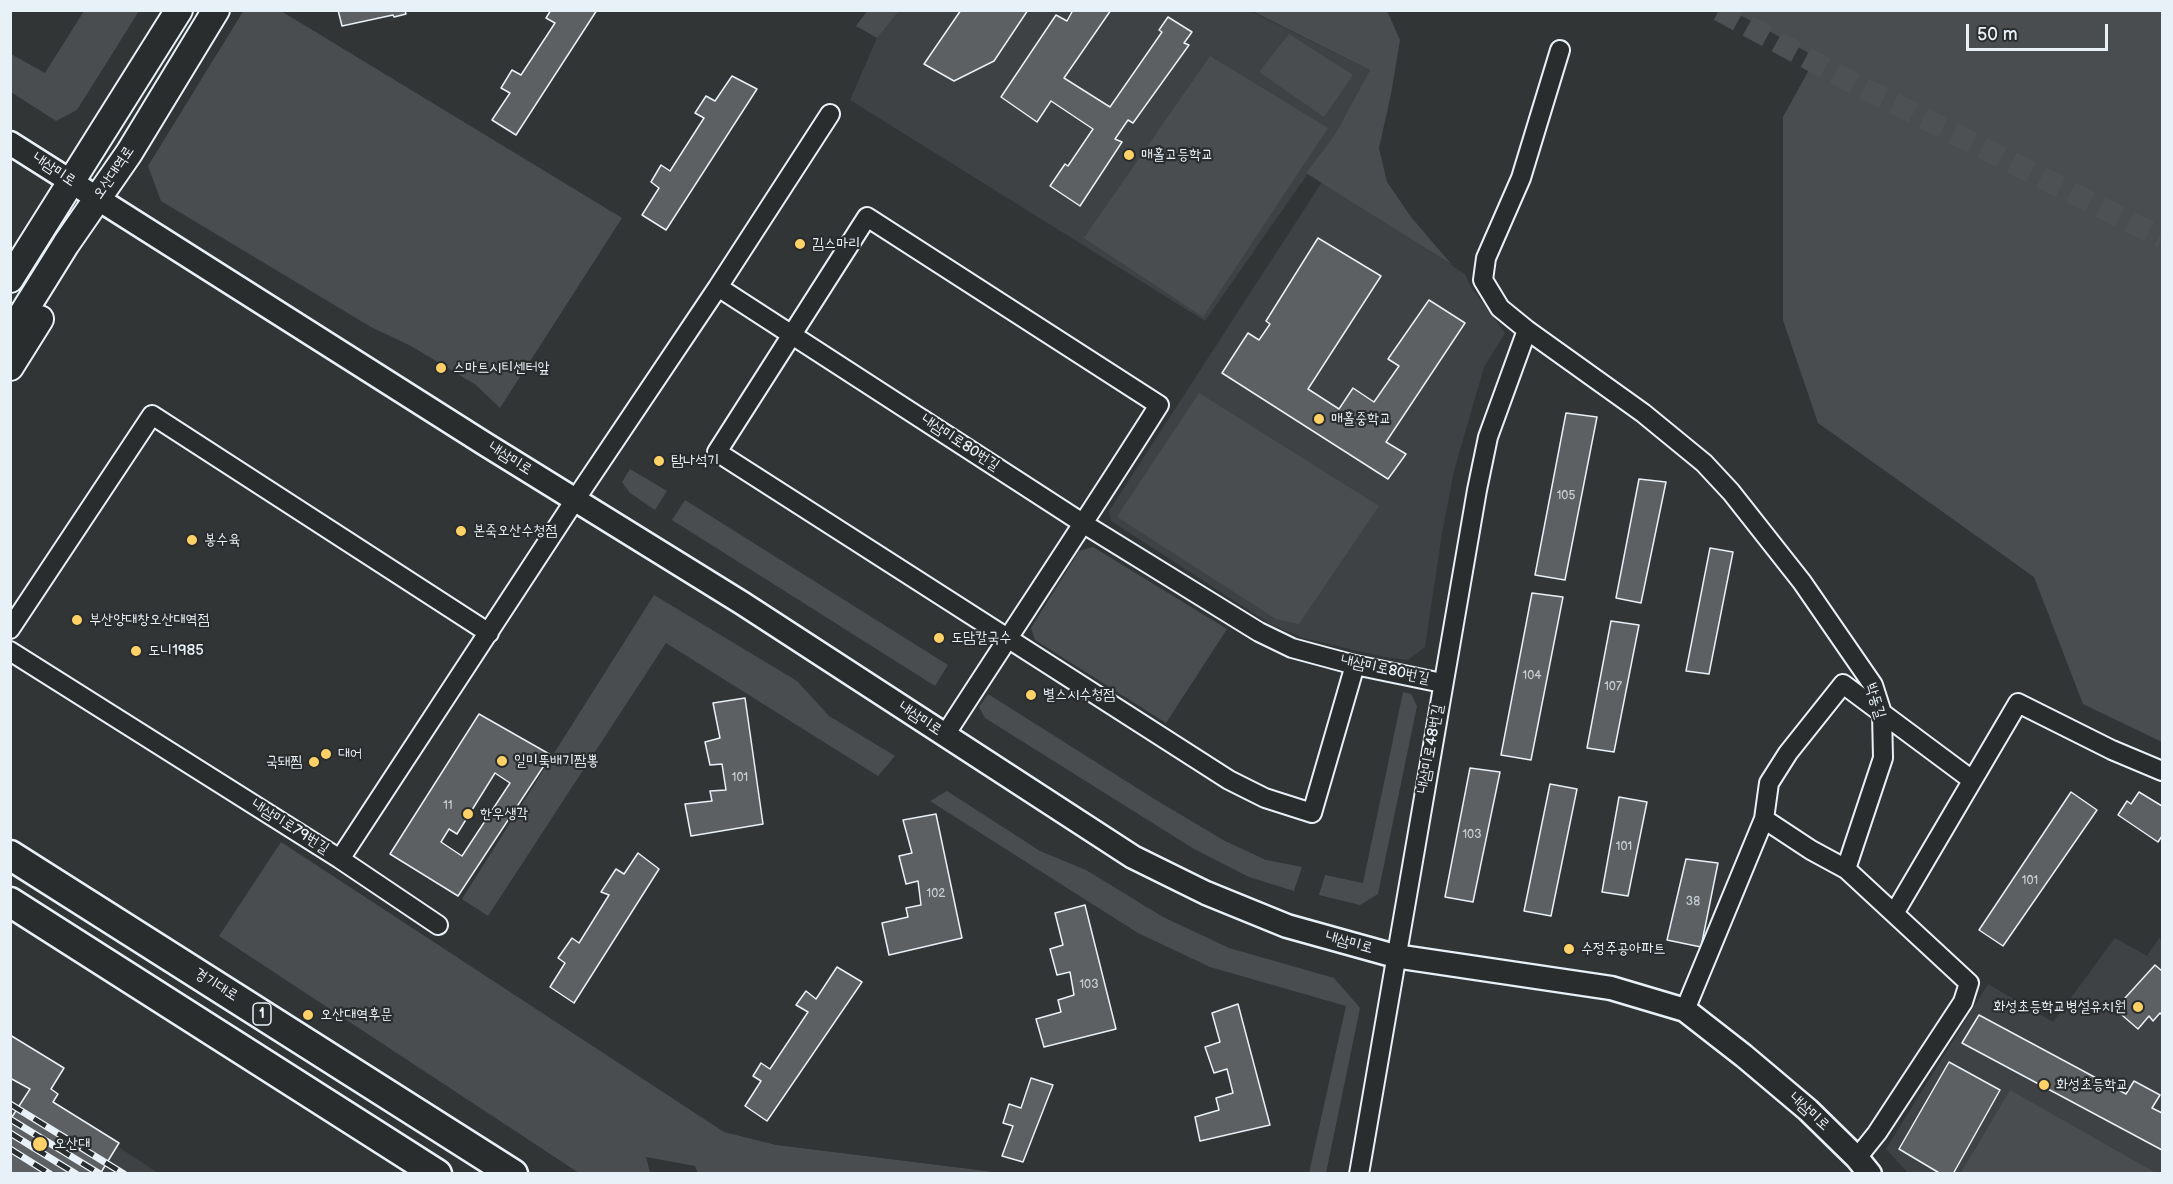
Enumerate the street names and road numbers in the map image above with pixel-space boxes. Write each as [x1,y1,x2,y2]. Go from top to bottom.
street label: 오산대역로 [90,143,138,203]
street label: 내삼미로 [29,149,79,191]
street label: 내삼미로80번길 [917,411,1003,475]
street label: 내삼미로 [485,439,535,479]
street label: 내삼미로80번길 [1339,652,1431,688]
street label: 박동길 [1861,681,1889,721]
street label: 내삼미로 [895,698,945,740]
street label: 내삼미로48번길 [1414,703,1448,795]
street label: 내삼미로79번길 [248,796,332,858]
street label: 내삼미로 [1323,928,1375,958]
street label: 경기대로 [191,965,241,1005]
road number: 1 [253,1003,271,1025]
street label: 내삼미로 [1785,1089,1833,1135]

